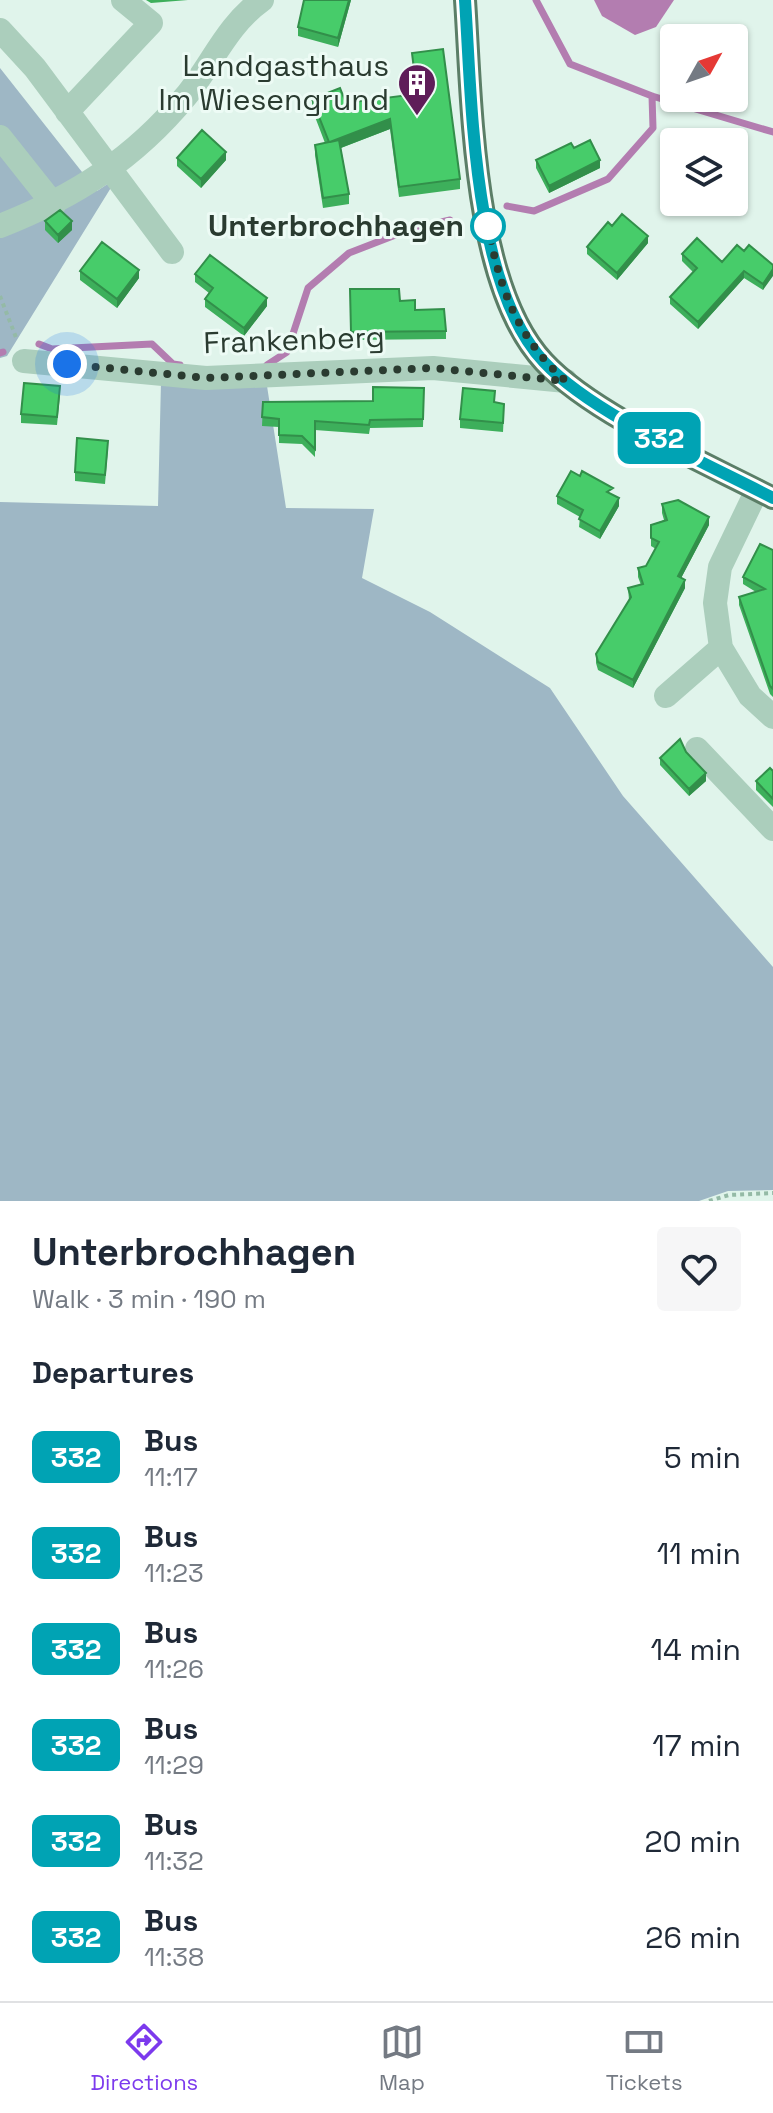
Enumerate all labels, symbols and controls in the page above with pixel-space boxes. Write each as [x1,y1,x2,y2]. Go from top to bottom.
north arrow [660,24,748,112]
map controls [660,24,748,216]
place label: Landgasthaus Im Wiesengrund [158,46,389,119]
building icon: Landgasthaus Im Wiesengrund [396,62,438,117]
button: layers [660,128,748,216]
place label: Unterbrochhagen [208,206,464,245]
marker: Unterbrochhagen [471,209,505,243]
street label: Frankenberg [203,317,385,362]
your location [47,344,87,384]
line badge: 332 [613,412,705,464]
text: 332 [634,420,684,456]
button: heart [657,1227,741,1311]
text: Unterbrochhagen [32,1228,356,1276]
text: Walk · 3 min · 190 m [32,1282,266,1316]
text: Departures [32,1353,194,1392]
text: Bus [144,1421,198,1460]
text: 5 min [664,1438,741,1477]
text: 332 [51,1439,101,1475]
text: 11:17 [144,1460,198,1494]
text: Bus [144,1517,198,1556]
text: 11 min [657,1534,741,1573]
text: 332 [51,1535,101,1571]
text: 11:23 [144,1556,204,1590]
text: Bus [144,1613,198,1652]
text: 14 min [650,1630,741,1669]
text: 332 [51,1631,101,1667]
text: 11:26 [144,1652,204,1686]
text: Bus [144,1709,198,1748]
text: 17 min [652,1726,741,1765]
text: 332 [51,1727,101,1763]
text: 11:29 [144,1748,204,1782]
text: Bus [144,1805,198,1844]
text: 20 min [644,1822,741,1861]
text: 332 [51,1823,101,1859]
text: 11:32 [144,1844,204,1878]
text: Bus [144,1901,198,1940]
text: 26 min [645,1918,741,1957]
text: 332 [51,1919,101,1955]
text: 11:38 [144,1940,204,1974]
tab: Directions [90,2020,198,2096]
tab: Map [379,2020,425,2096]
tab: Tickets [606,2020,683,2096]

